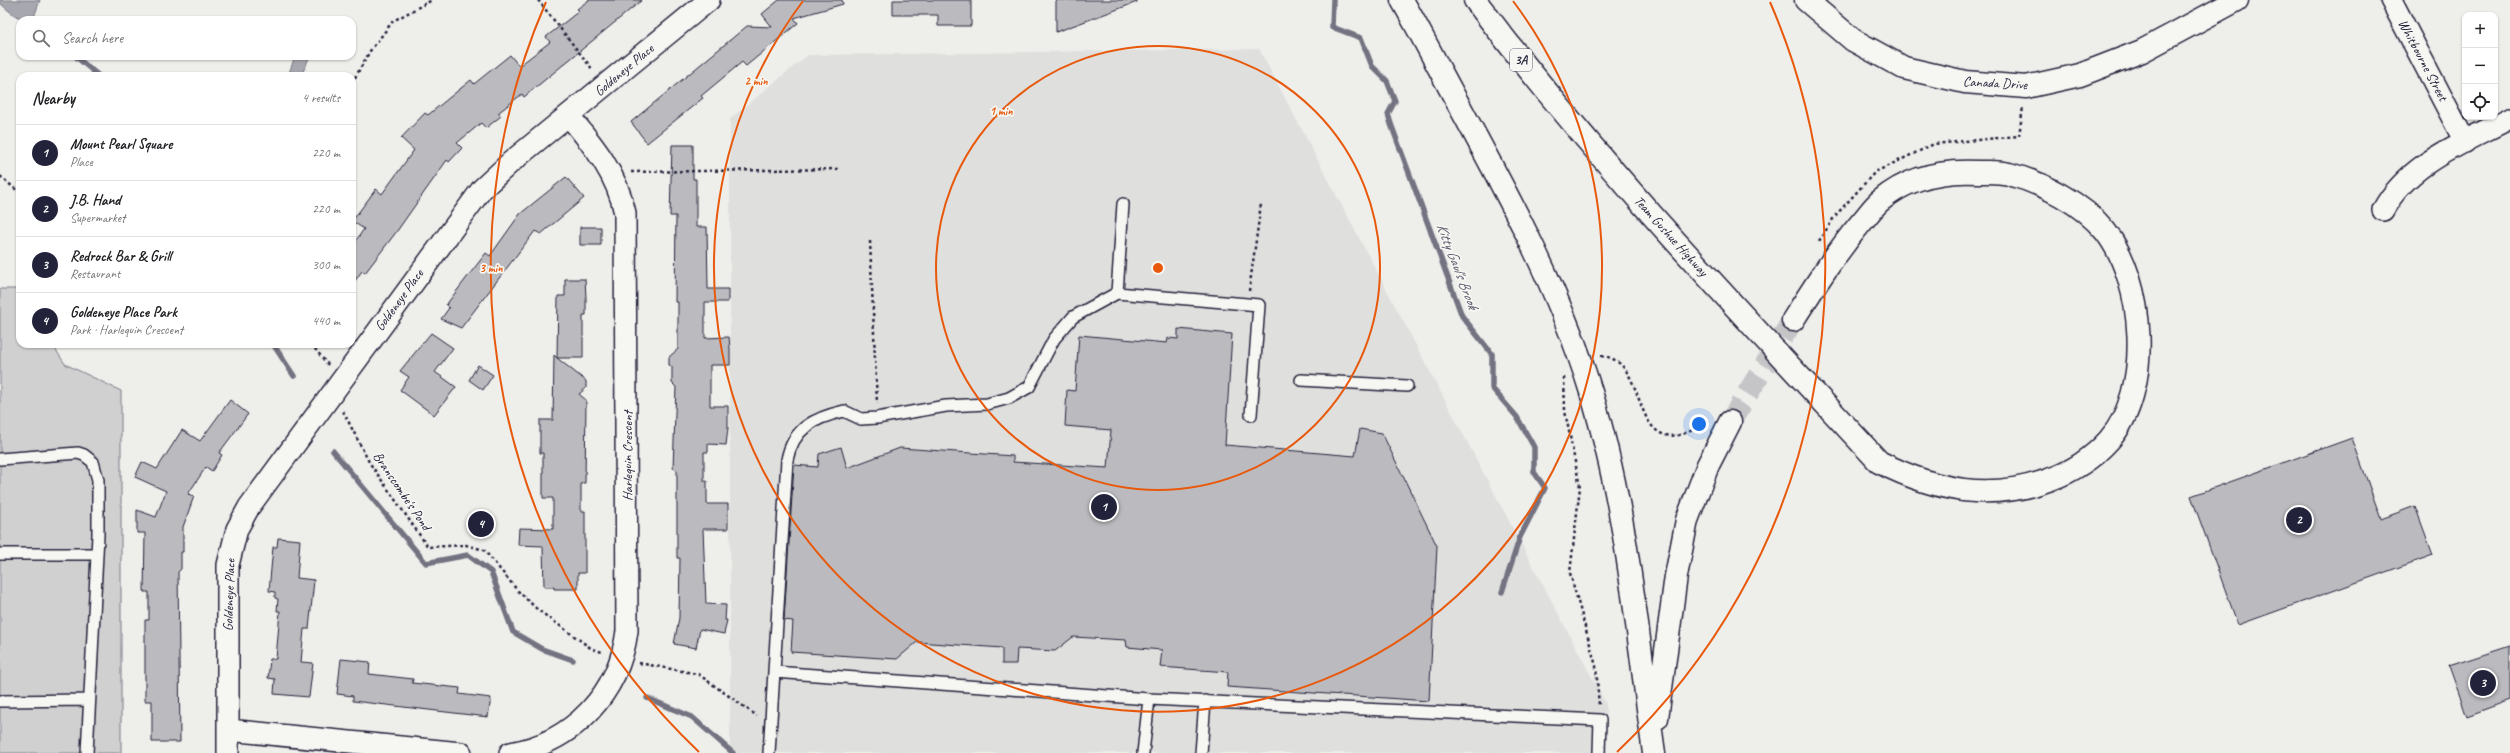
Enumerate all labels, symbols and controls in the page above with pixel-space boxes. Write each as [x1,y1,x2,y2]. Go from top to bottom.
map controls [2462,12,2498,120]
button: + [2462,12,2498,48]
search box [16,16,356,60]
street label: Whitbourne Street [2394,16,2452,105]
icon: search [30,27,52,49]
text: Search here [62,29,123,48]
street label: Goldeneye Place [591,39,658,100]
button: − [2462,48,2498,84]
road number: 3A [1510,49,1532,71]
text: 2 min [745,73,768,89]
street label: Canada Drive [1962,73,2029,93]
button: locate [2462,84,2498,120]
text: Nearby [32,88,75,109]
text: 4 results [302,90,340,106]
text: 1 min [990,103,1013,119]
text: Mount Pearl Square [70,135,172,154]
text: 1 [42,145,48,161]
text: 220 m [312,145,340,161]
text: Place [70,154,93,170]
text: J.B. Hand [70,191,120,210]
street label: Team Gushue Highway [1630,192,1712,281]
text: 2 [42,201,48,217]
text: 220 m [312,201,340,217]
text: Supermarket [70,210,125,226]
water label: Kitty Gaul's Brook [1432,220,1483,315]
text: Redrock Bar & Grill [70,247,171,266]
text: 3 [42,257,48,273]
text: 300 m [312,257,340,273]
text: 3 min [480,260,503,276]
centre of rings [1151,261,1165,275]
street label: Goldeneye Place [371,265,428,334]
text: Restaurant [70,266,120,282]
text: Goldeneye Place Park [70,303,177,322]
text: 4 [42,313,48,329]
text: 440 m [312,313,340,329]
text: Park · Harlequin Crescent [70,322,183,338]
street label: Harlequin Crescent [619,409,636,501]
your location [1689,414,1709,434]
street label: Branscombe's Pond [369,448,436,536]
pin: 1 [1091,492,1117,522]
pin: 2 [2286,505,2312,535]
pin: 4 [468,509,494,539]
street label: Goldeneye Place [219,557,239,631]
pin: 3 [2470,668,2496,698]

